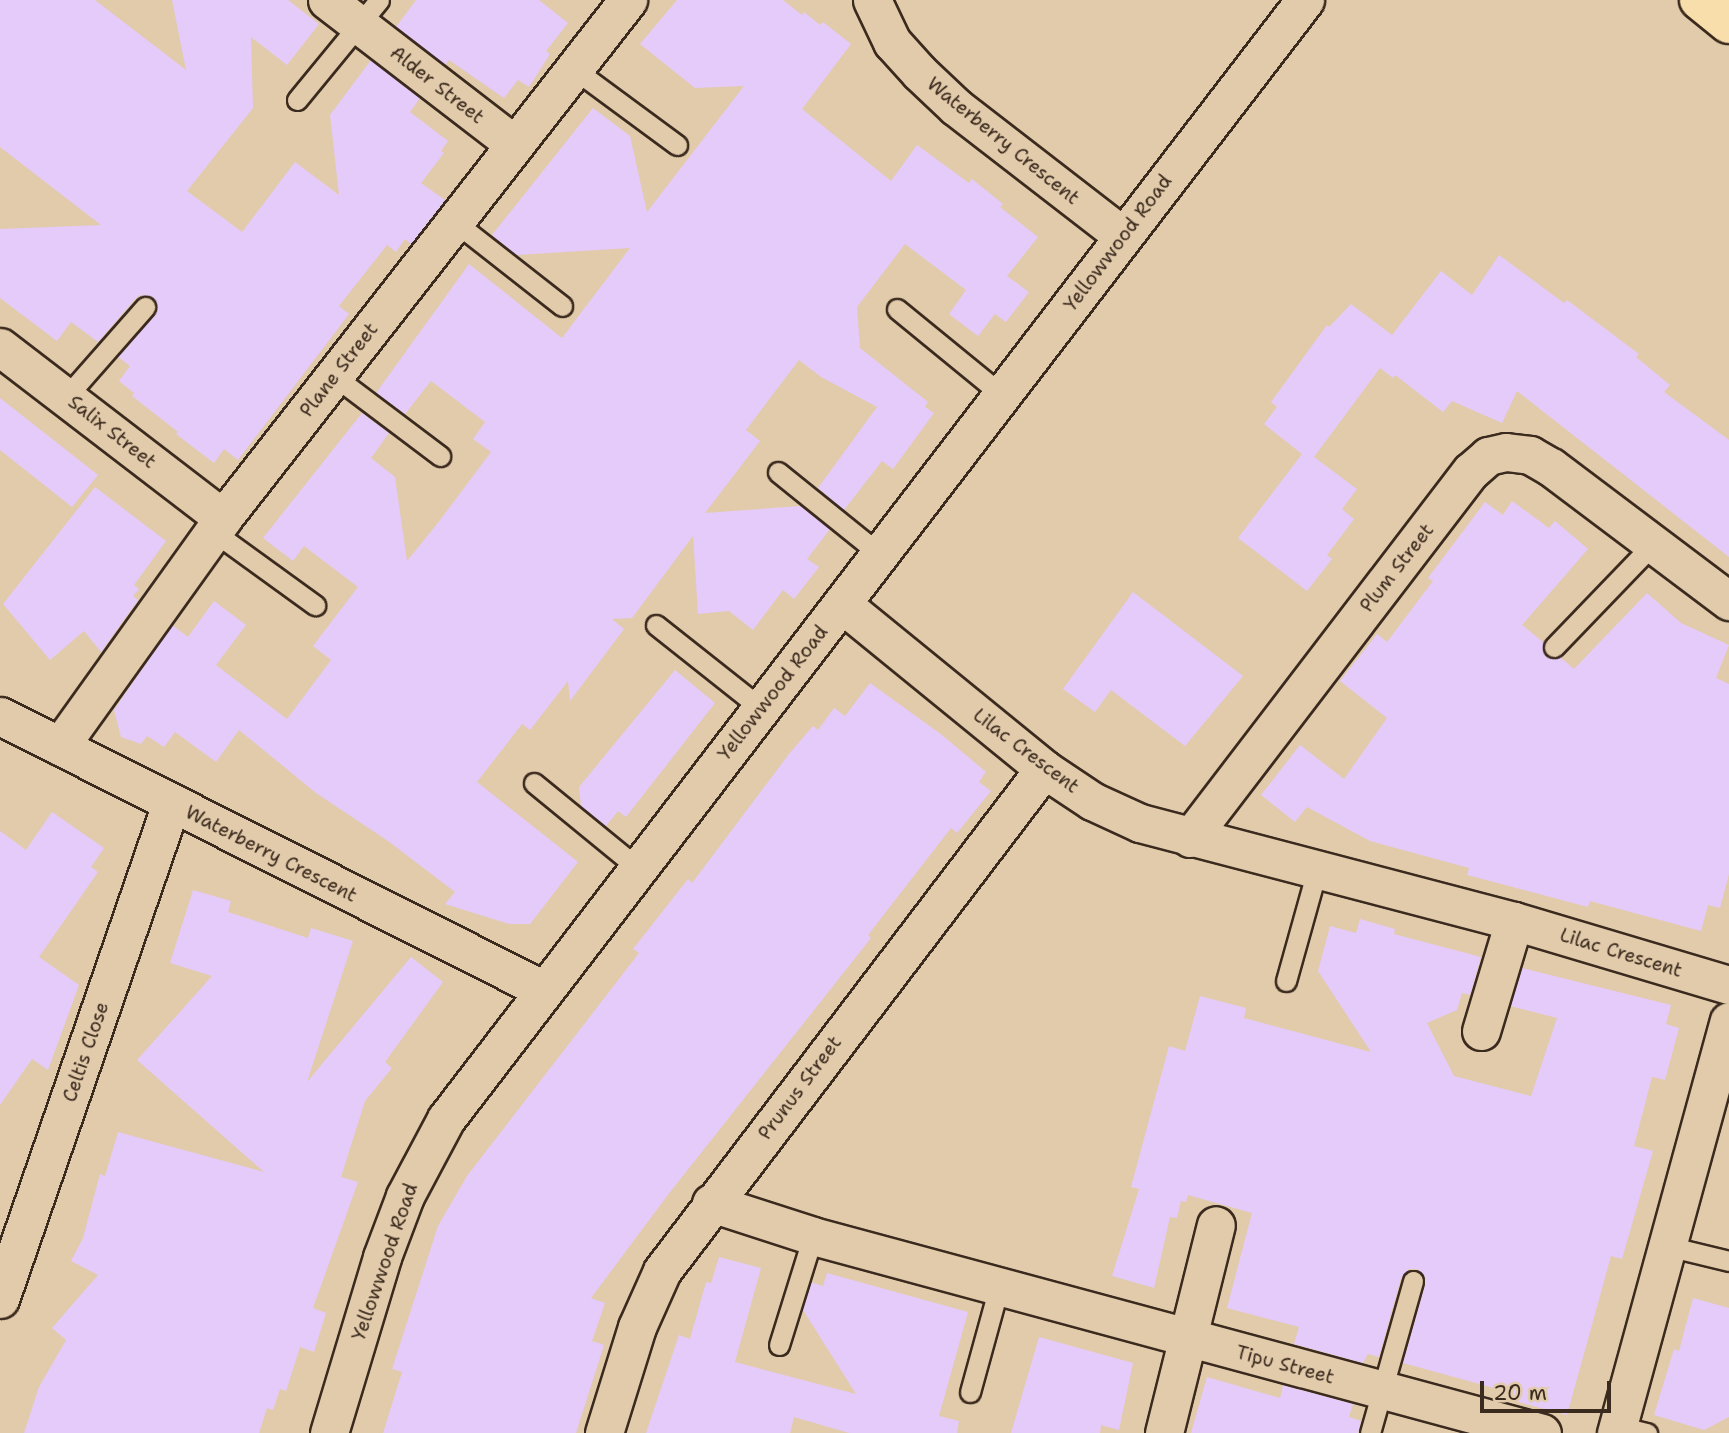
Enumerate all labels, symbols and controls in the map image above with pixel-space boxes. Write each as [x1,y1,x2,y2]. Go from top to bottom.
street label: Alder Street [386,41,488,129]
street label: Waterberry Crescent [922,73,1084,209]
street label: Yellowwood Road [1059,170,1177,316]
street label: Plane Street [295,318,383,422]
street label: Salix Street [63,391,161,473]
street label: Plum Street [1355,519,1439,617]
street label: Yellowwood Road [713,621,833,765]
street label: Lilac Crescent [969,704,1083,798]
street label: Waterberry Crescent [181,801,361,907]
street label: Lilac Crescent [1557,924,1685,982]
street label: Celtis Close [58,999,114,1105]
street label: Prunus Street [754,1032,846,1144]
street label: Yellowwood Road [347,1180,423,1344]
street label: Tipu Street [1233,1341,1337,1389]
scale bar [1484,1366,1615,1410]
text: 20 m [1493,1379,1547,1407]

